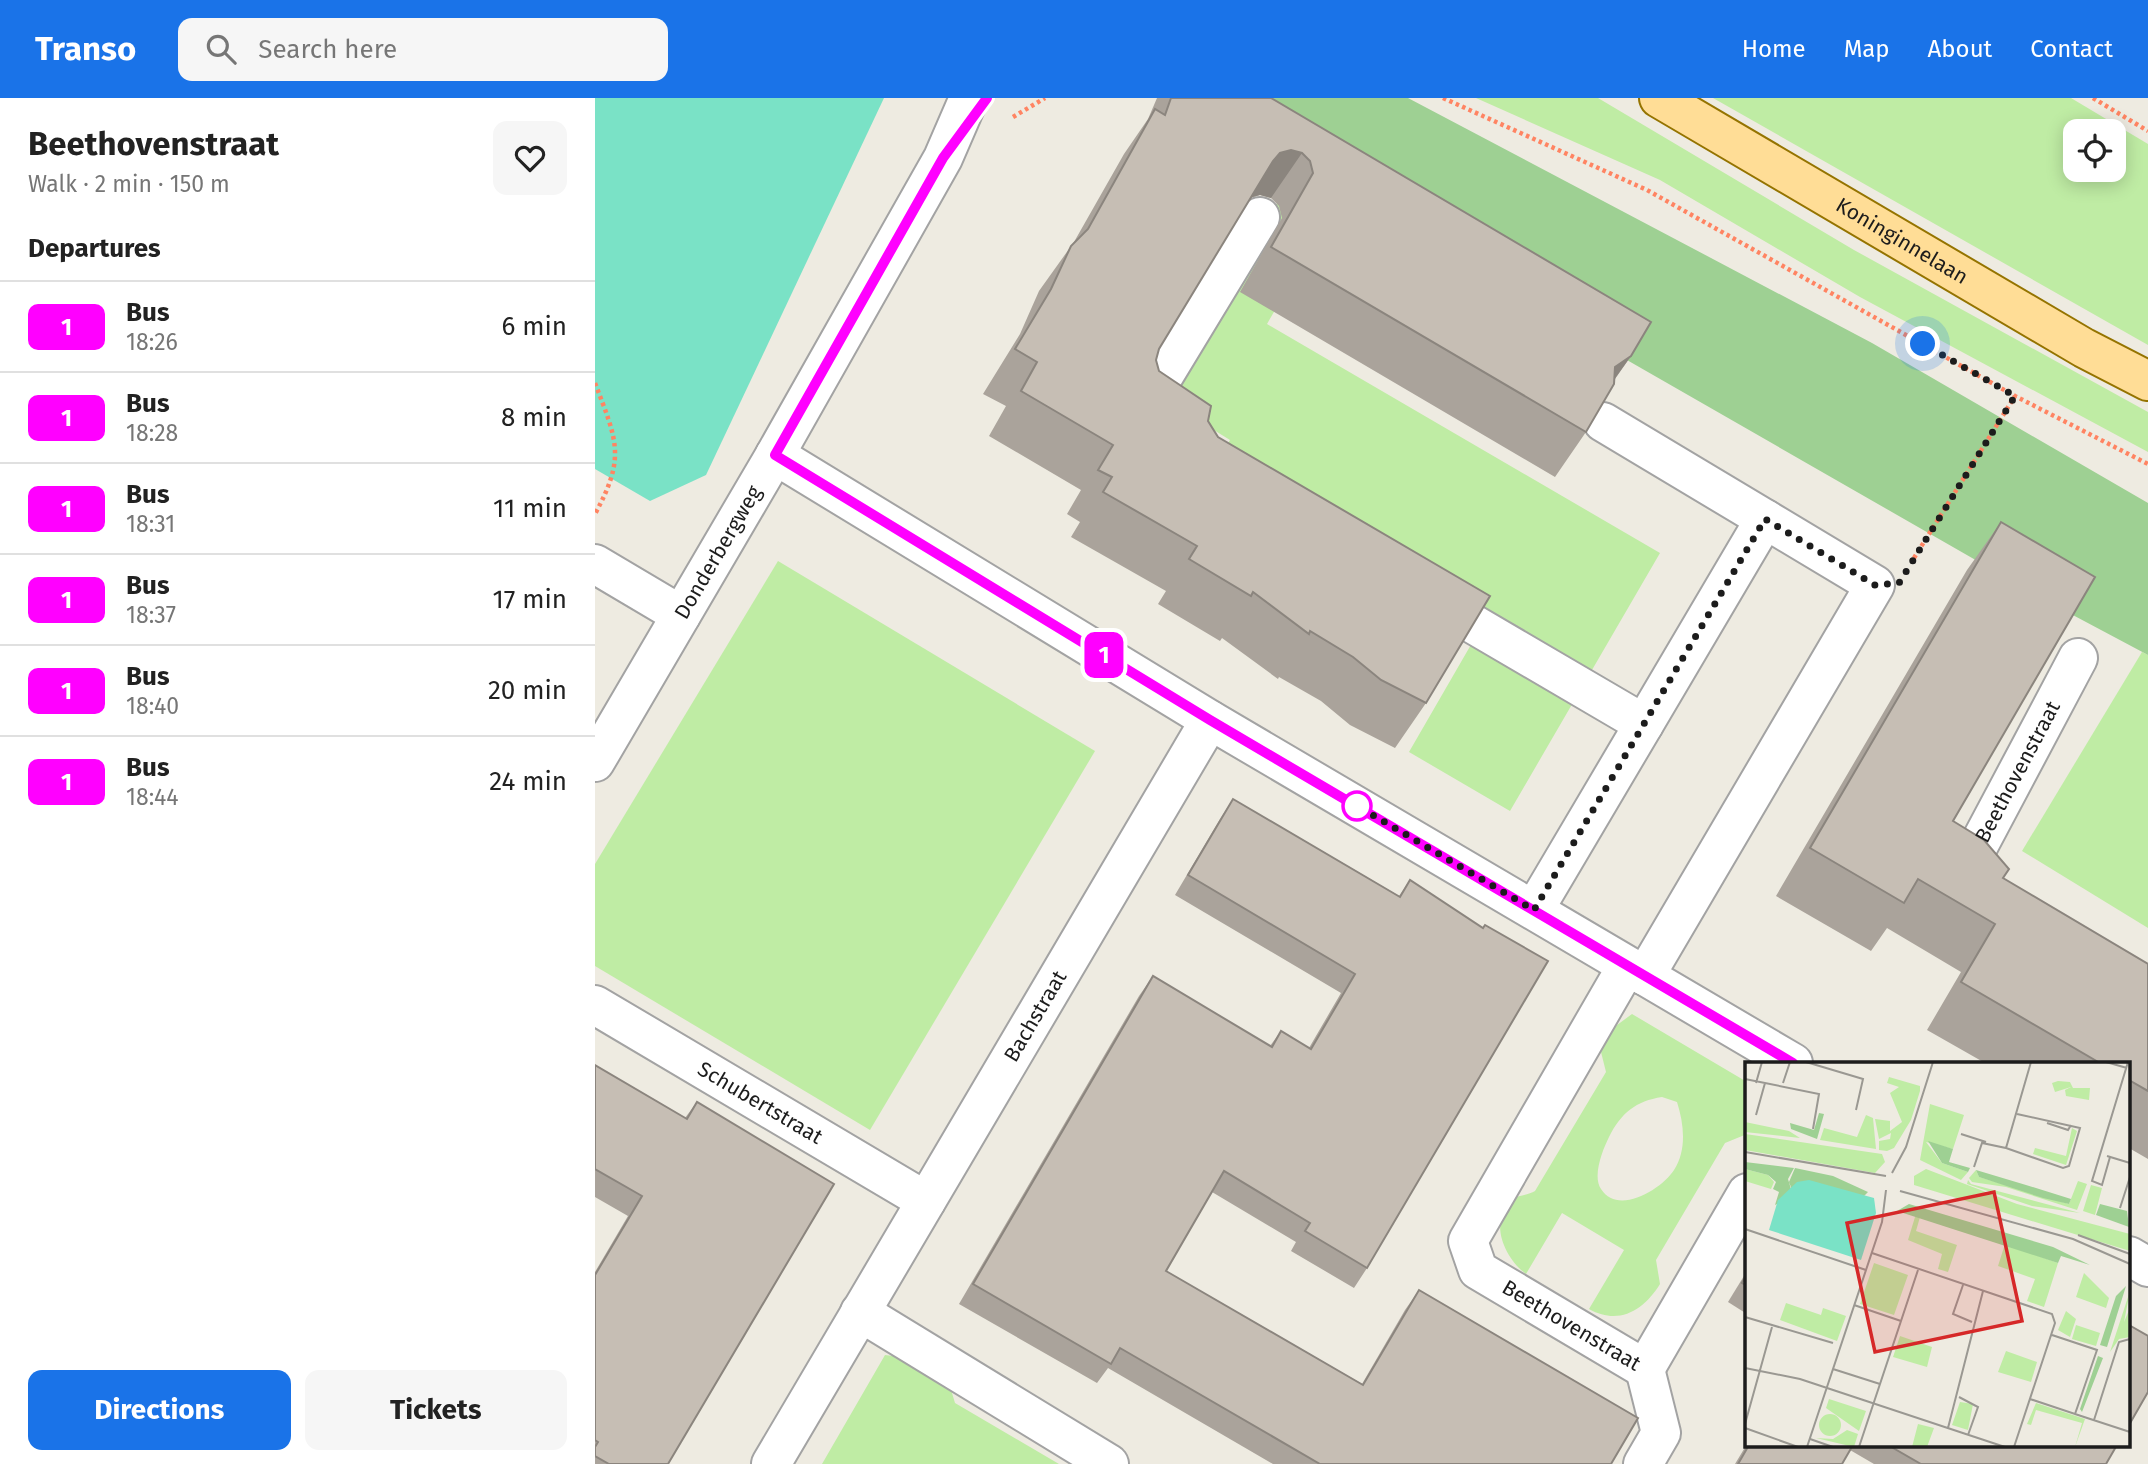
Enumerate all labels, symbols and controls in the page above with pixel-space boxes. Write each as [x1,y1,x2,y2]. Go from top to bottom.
search box [178,18,668,81]
text: Transo [35,29,136,69]
icon: search [202,30,240,68]
text: Search here [258,34,397,65]
text: Home [1742,35,1806,63]
text: Map [1844,35,1890,63]
text: About [1928,35,1992,63]
text: Contact [2030,35,2113,63]
map controls [2063,119,2126,182]
button: locate [2063,119,2126,182]
button: heart [493,121,567,195]
text: Beethovenstraat [28,124,279,164]
text: Walk · 2 min · 150 m [28,170,230,198]
street label: Koninginnelaan [1831,192,1973,290]
text: Departures [28,233,161,264]
text: Bus [126,297,169,328]
text: 6 min [501,311,567,342]
text: 1 [61,313,72,341]
your location [1905,326,1940,361]
text: 18:26 [126,328,178,356]
text: Bus [126,388,169,419]
text: 8 min [501,402,567,433]
text: 1 [61,404,72,432]
text: 18:28 [126,419,178,447]
text: Bus [126,479,169,510]
street label: Donderbergweg [669,481,767,624]
text: 11 min [493,493,567,524]
text: 1 [61,495,72,523]
text: 18:31 [126,510,175,538]
text: Bus [126,570,169,601]
text: 17 min [492,584,567,615]
text: 1 [61,586,72,614]
text: 18:37 [126,601,176,629]
line badge: 1 [1081,632,1127,678]
text: 1 [1098,641,1110,669]
text: Bus [126,661,169,692]
text: 20 min [488,675,567,706]
text: 1 [61,677,72,705]
text: 18:40 [126,692,179,720]
street label: Beethovenstraat [1969,696,2066,847]
text: Bus [126,752,169,783]
text: 24 min [489,766,567,797]
text: 1 [61,768,72,796]
text: 18:44 [126,783,179,811]
unlabelled marker [1342,791,1372,821]
street label: Bachstraat [998,965,1073,1067]
street label: Schubertstraat [693,1056,828,1150]
inset map [1745,1062,2130,1446]
street label: Beethovenstraat [1497,1274,1646,1377]
button: Directions [28,1370,291,1450]
button: Tickets [305,1370,567,1450]

